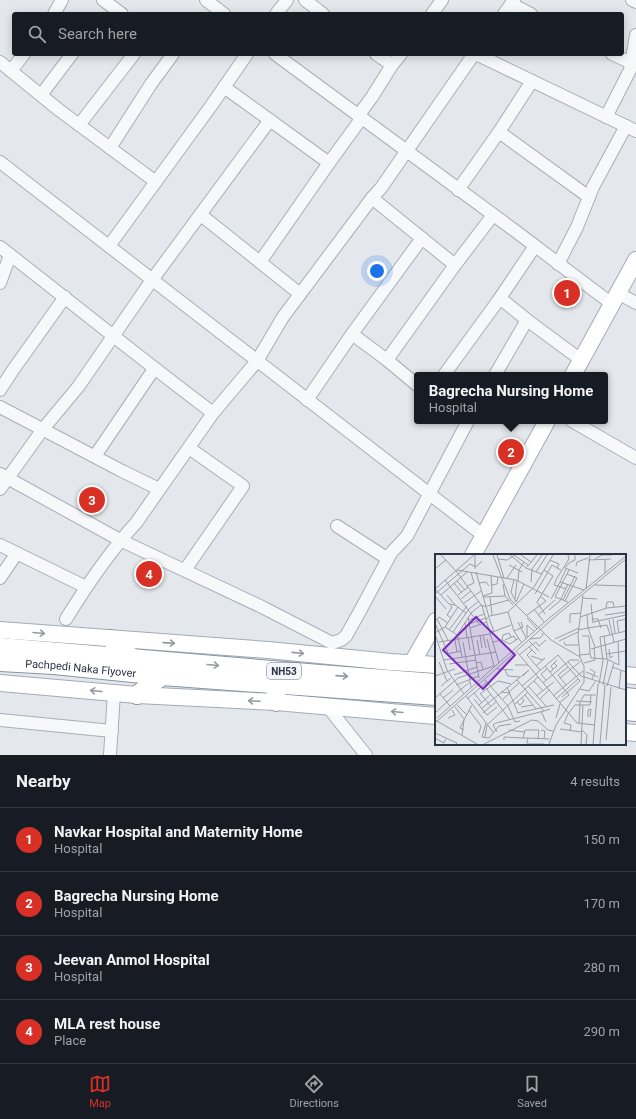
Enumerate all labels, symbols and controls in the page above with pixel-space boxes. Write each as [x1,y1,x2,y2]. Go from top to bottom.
search box [12,12,624,56]
icon: search [26,23,48,45]
text: Search here [58,25,137,43]
your location [367,261,387,281]
pin: 1 [554,278,580,308]
popup [414,372,608,424]
text: Bagrecha Nursing Home [429,382,593,400]
text: Hospital [429,400,477,415]
pin: 2 [498,437,524,467]
pin: 3 [79,485,105,515]
inset map [435,554,626,745]
pin: 4 [136,559,162,589]
one-way arrow [32,630,45,637]
one-way arrow [162,639,175,646]
one-way arrow [291,650,304,657]
street label: Pachpedi Naka Flyover [25,657,137,680]
one-way arrow [206,661,219,669]
road number: NH53 [267,663,301,679]
one-way arrow [335,673,348,680]
one-way arrow [90,687,103,695]
one-way arrow [248,697,261,705]
one-way arrow [391,709,404,716]
text: Nearby [16,771,71,791]
text: 4 results [570,774,620,789]
text: Navkar Hospital and Maternity Home [54,823,303,841]
text: 1 [25,832,33,847]
text: 150 m [583,832,620,847]
text: Hospital [54,841,102,856]
text: Bagrecha Nursing Home [54,887,219,905]
text: 2 [25,896,33,911]
text: 170 m [583,896,620,911]
text: Hospital [54,905,102,920]
text: Jeevan Anmol Hospital [54,951,210,969]
text: 3 [25,960,33,975]
text: 280 m [583,960,620,975]
text: Hospital [54,969,102,984]
text: MLA rest house [54,1015,160,1033]
text: 4 [25,1024,33,1039]
text: 290 m [583,1024,620,1039]
text: Place [54,1033,86,1048]
tab: Map [89,1073,111,1110]
tab: Directions [289,1073,339,1110]
tab: Saved [517,1073,547,1110]

